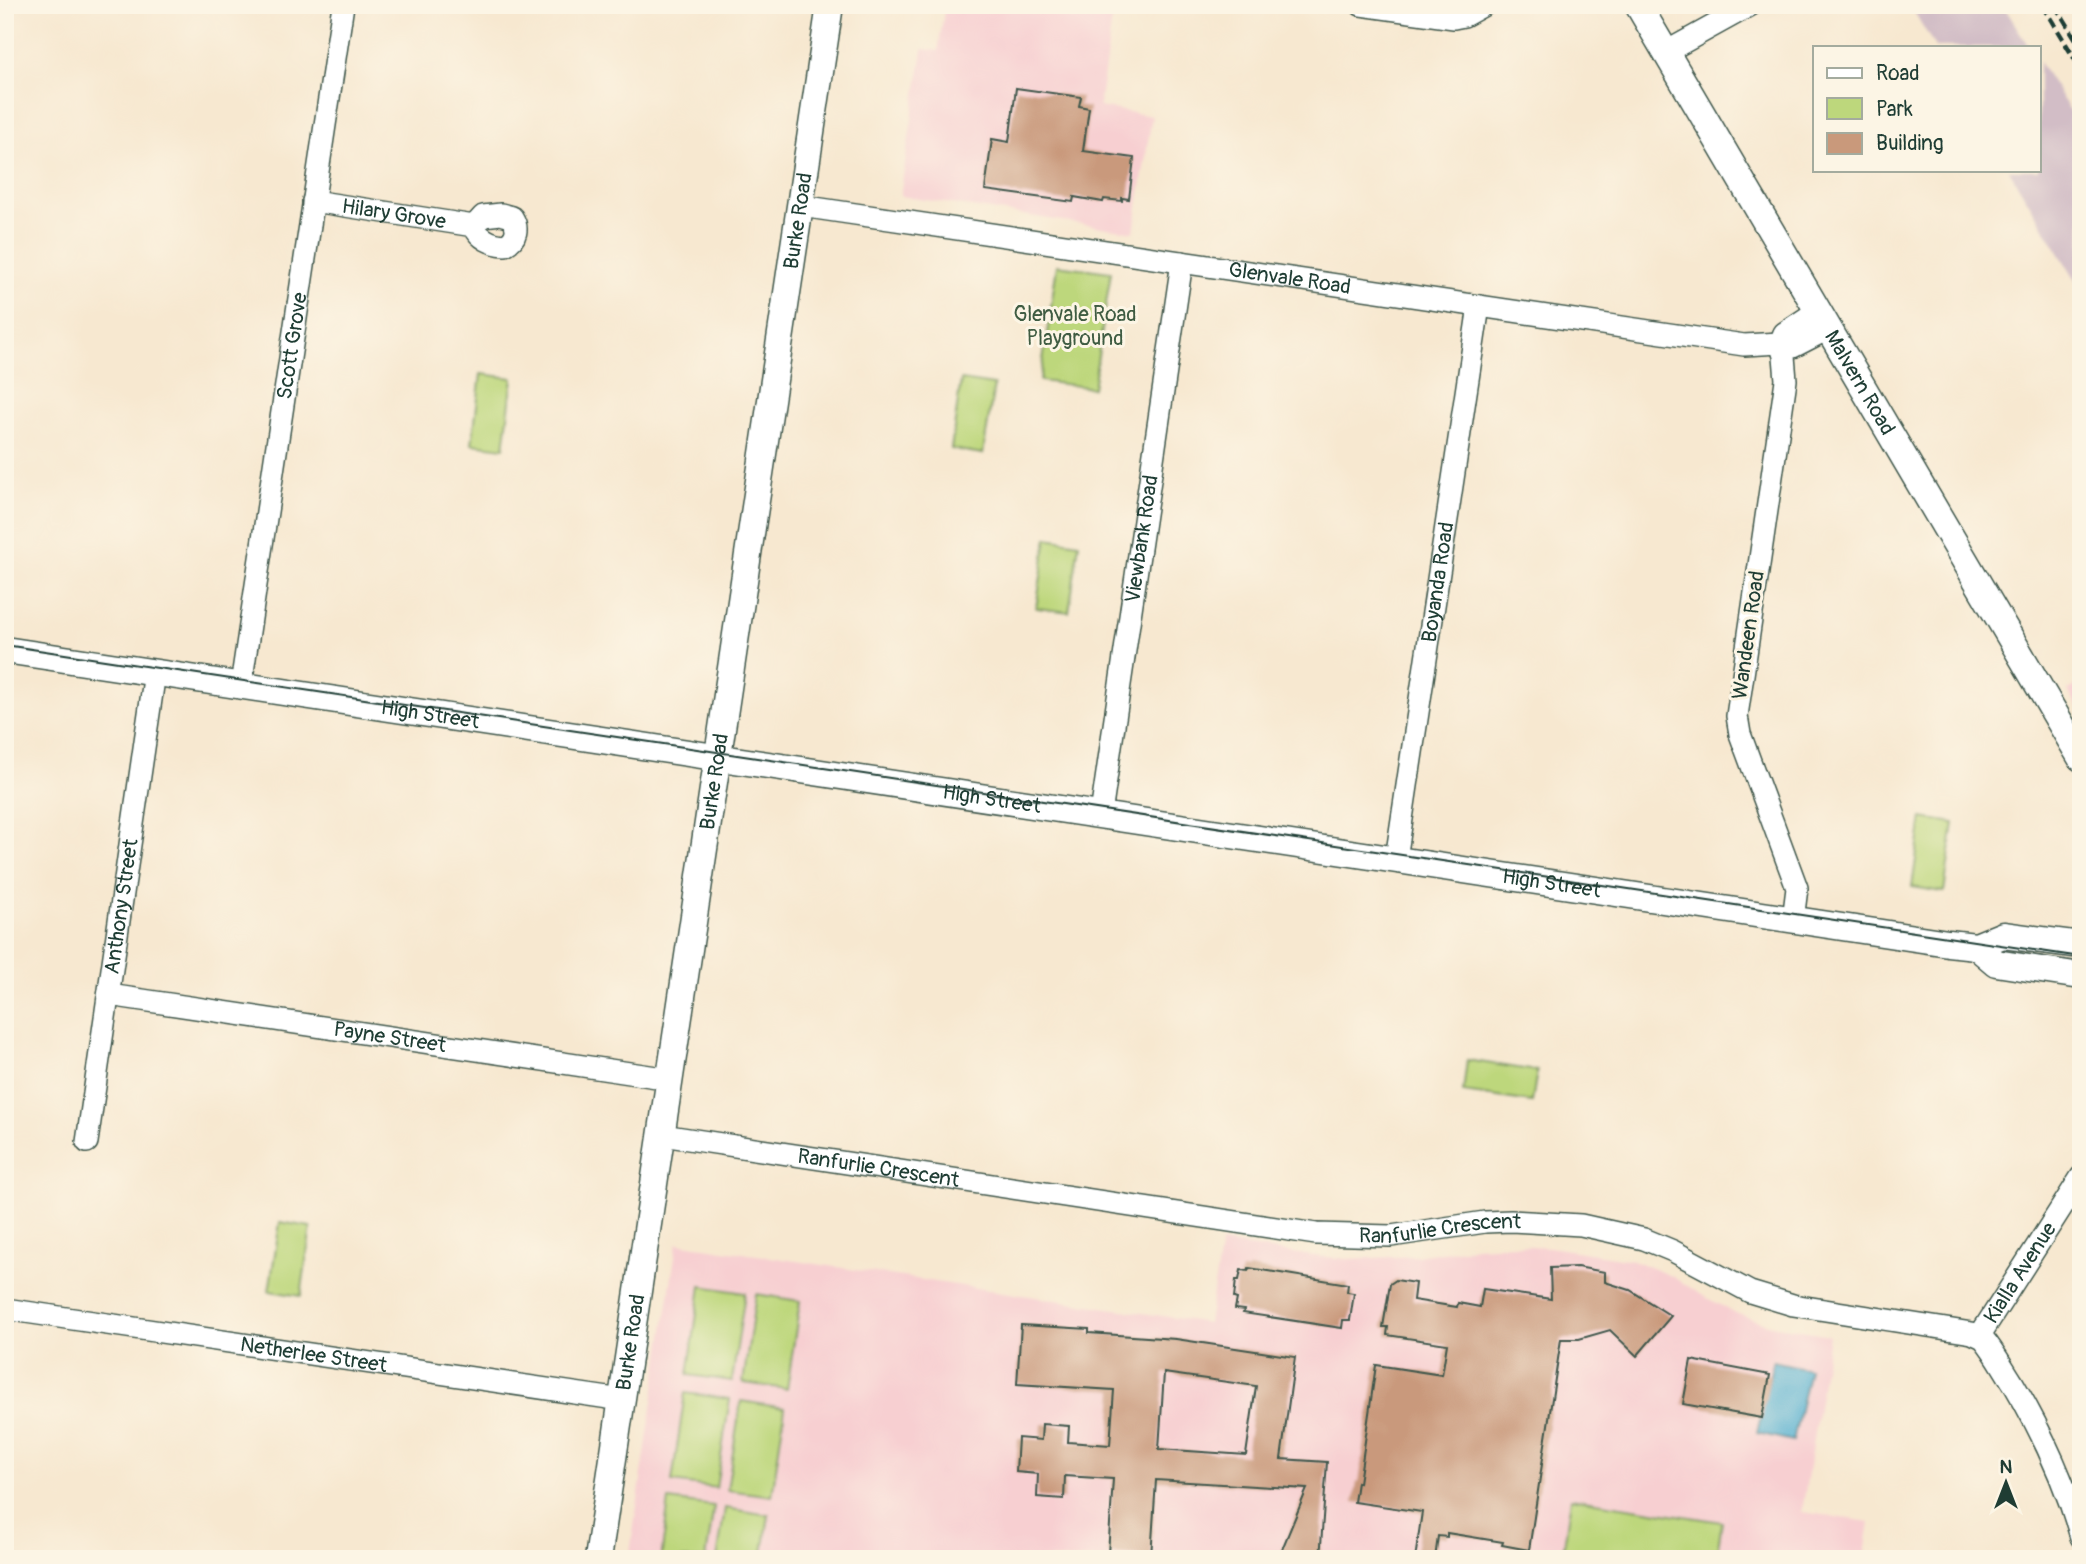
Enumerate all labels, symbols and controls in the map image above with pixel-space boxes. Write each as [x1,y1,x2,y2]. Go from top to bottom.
legend [1813,46,2040,172]
text: Road [1876,60,1920,87]
text: Park [1876,96,1913,123]
text: Building [1876,130,1943,157]
street label: Burke Road [778,171,819,271]
street label: Hilary Grove [340,193,449,236]
street label: Glenvale Road [1227,256,1353,301]
street label: Scott Grove [271,290,314,401]
park label: Glenvale Road Playground [1013,301,1137,352]
street label: Malvern Road [1818,325,1901,440]
street label: Viewbank Road [1119,473,1165,605]
street label: Boyanda Road [1416,520,1460,644]
street label: Wandeen Road [1726,569,1771,701]
street label: High Street [379,694,482,735]
street label: Burke Road [694,732,735,832]
street label: High Street [941,779,1043,820]
street label: Anthony Street [98,836,145,976]
street label: High Street [1500,863,1603,905]
street label: Payne Street [332,1016,448,1059]
street label: Ranfurlie Crescent [796,1143,962,1194]
street label: Ranfurlie Crescent [1359,1208,1522,1250]
street label: Kialla Avenue [1978,1217,2063,1329]
street label: Burke Road [610,1292,651,1393]
street label: Netherlee Street [238,1331,389,1379]
north arrow [1970,1448,2040,1518]
text: N [2000,1455,2013,1479]

